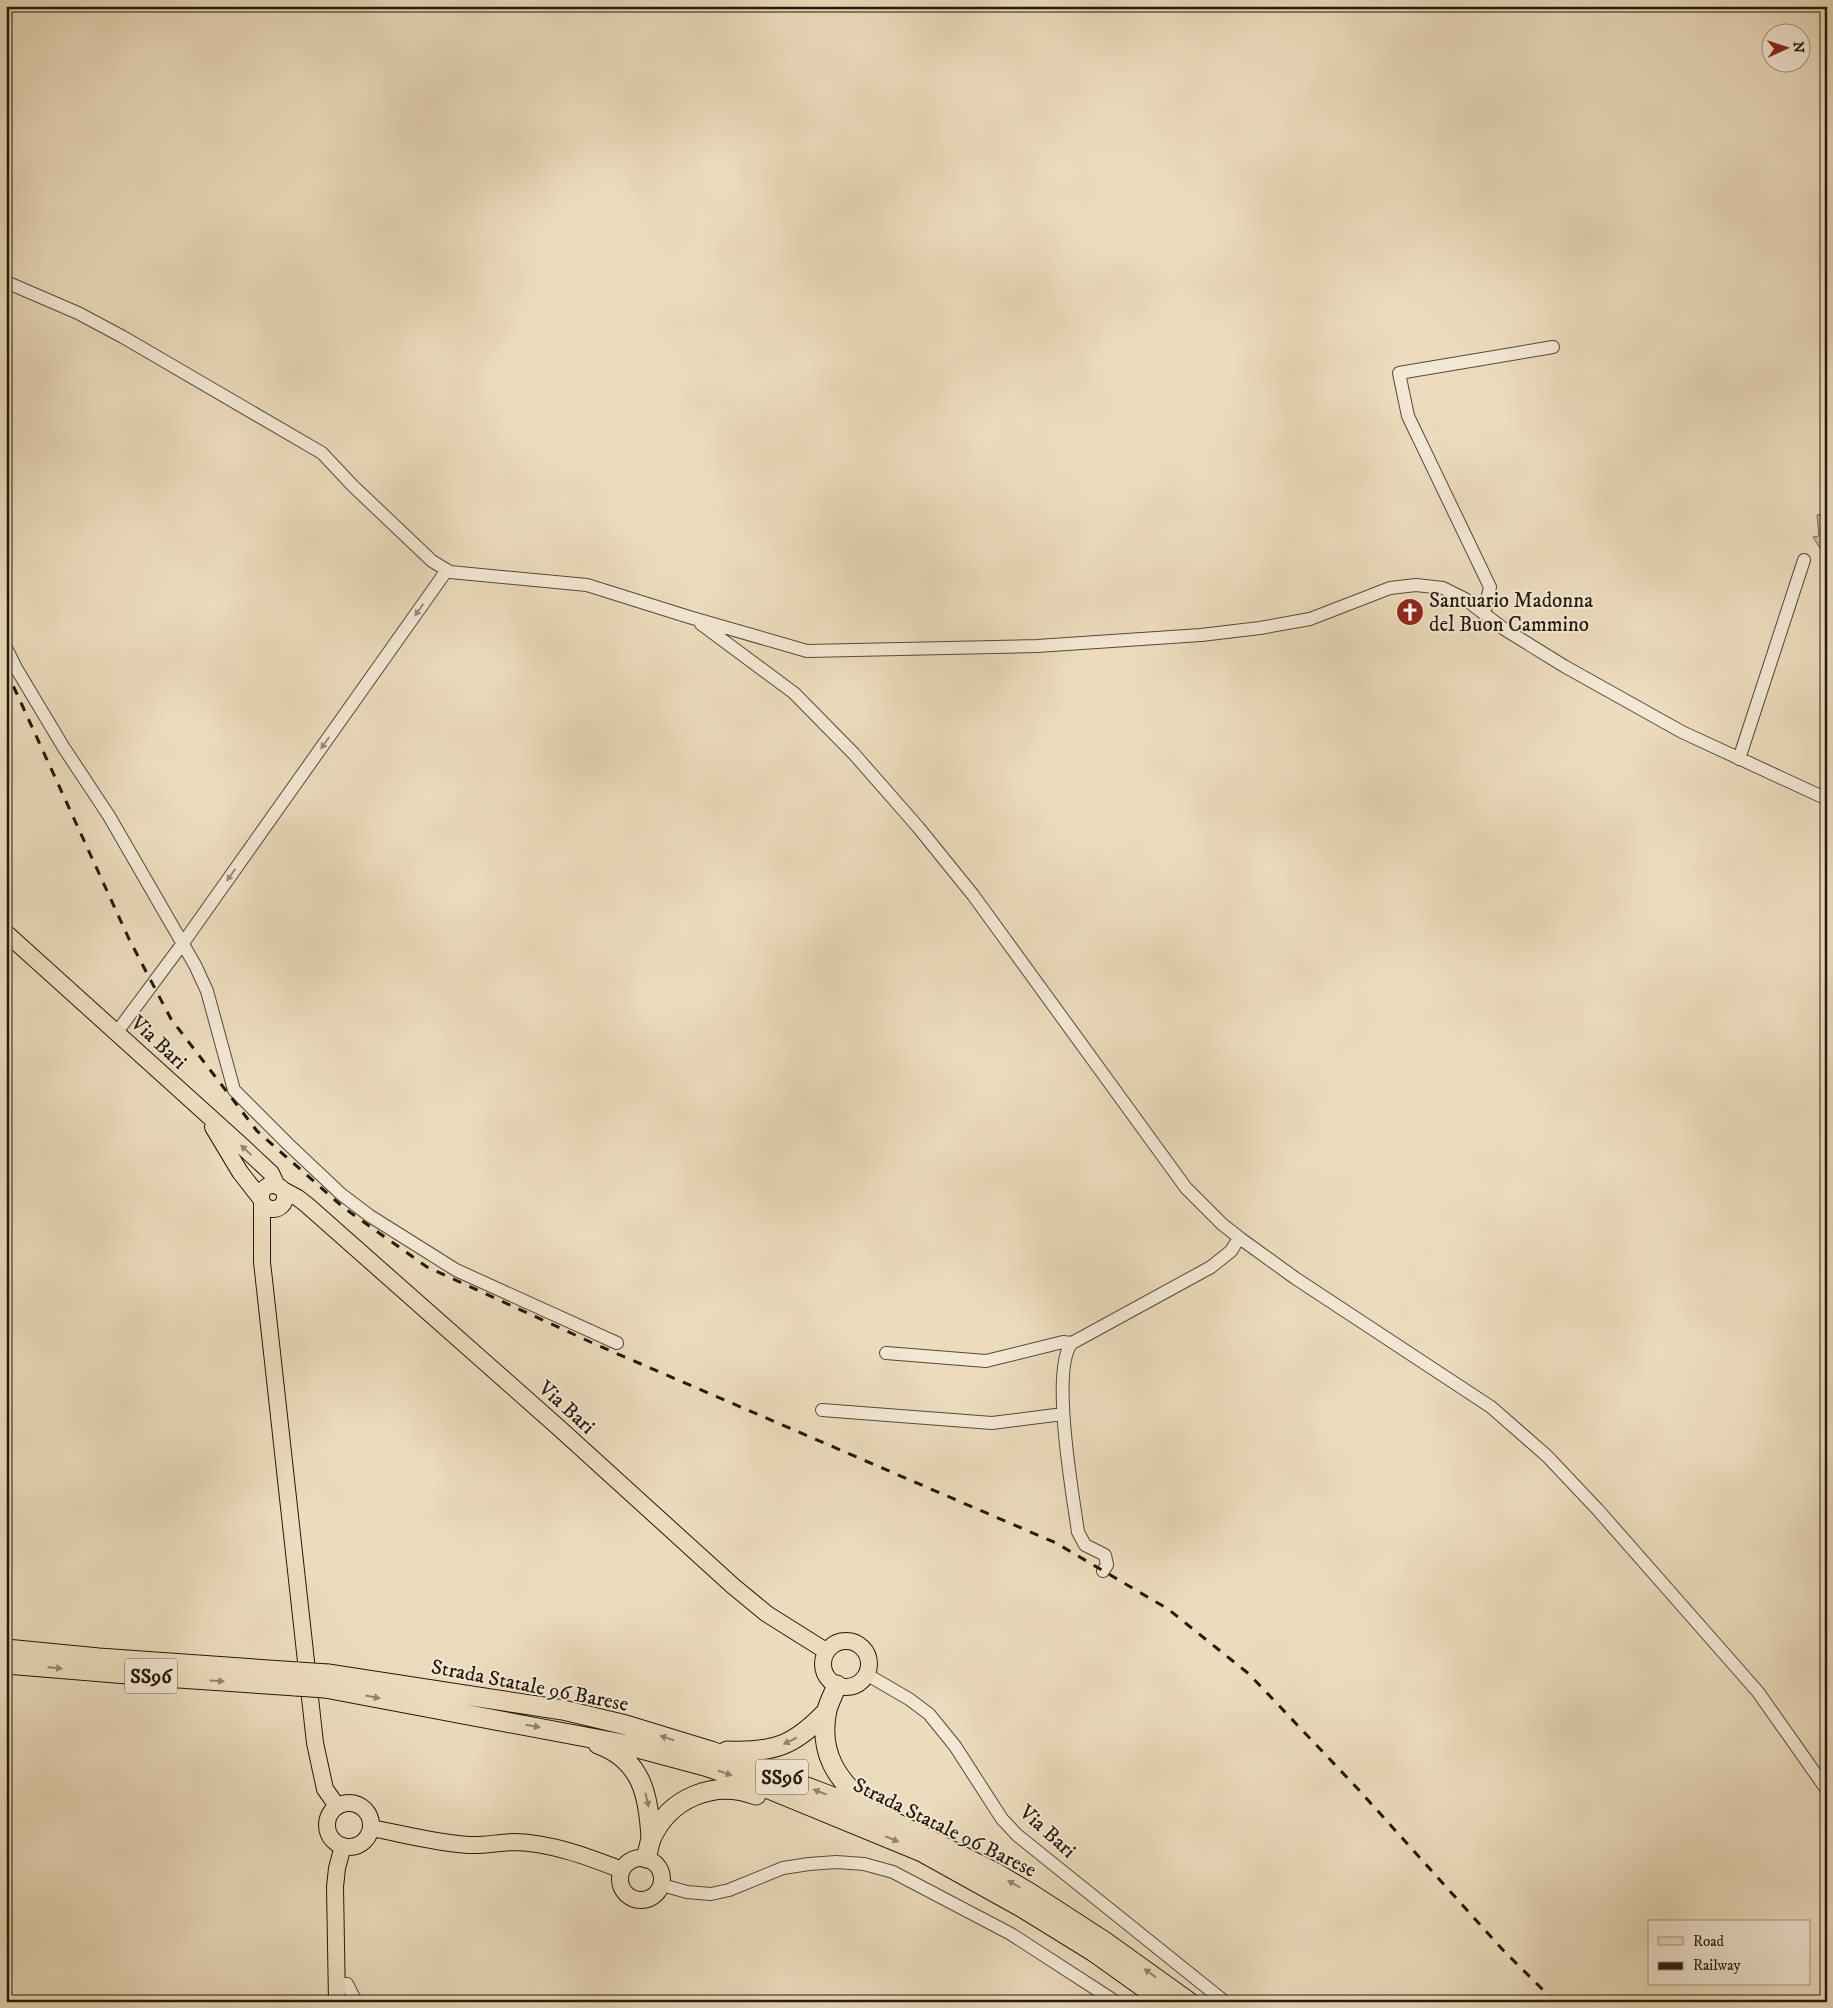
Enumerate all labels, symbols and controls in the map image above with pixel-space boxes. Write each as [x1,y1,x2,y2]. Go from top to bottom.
north arrow [1760,22,1810,72]
text: N [1789,41,1807,54]
place label: Santuario Madonna del Buon Cammino [1429,588,1593,638]
church icon: Santuario Madonna del Buon Cammino [1395,597,1425,627]
one-way arrow [414,603,424,617]
one-way arrow [320,736,330,750]
one-way arrow [226,869,236,882]
street label: Via Bari [124,1010,192,1075]
one-way arrow [240,1144,252,1156]
street label: Via Bari [532,1375,600,1440]
street label: Strada Statale 96 Barese [429,1654,631,1718]
road number: SS96 [125,1658,177,1694]
one-way arrow [47,1664,63,1672]
one-way arrow [209,1677,225,1685]
one-way arrow [366,1694,382,1702]
one-way arrow [526,1723,542,1731]
one-way arrow [659,1733,674,1741]
one-way arrow [783,1738,797,1746]
road number: SS96 [756,1760,808,1794]
one-way arrow [718,1769,733,1777]
street label: Strada Statale 96 Barese [849,1772,1041,1884]
one-way arrow [812,1788,827,1796]
one-way arrow [643,1792,651,1808]
street label: Via Bari [1013,1799,1081,1864]
one-way arrow [885,1835,900,1843]
one-way arrow [1007,1880,1021,1888]
legend [1648,1920,1810,1986]
text: Road [1693,1932,1725,1951]
text: Railway [1693,1956,1741,1975]
one-way arrow [1143,1968,1157,1978]

